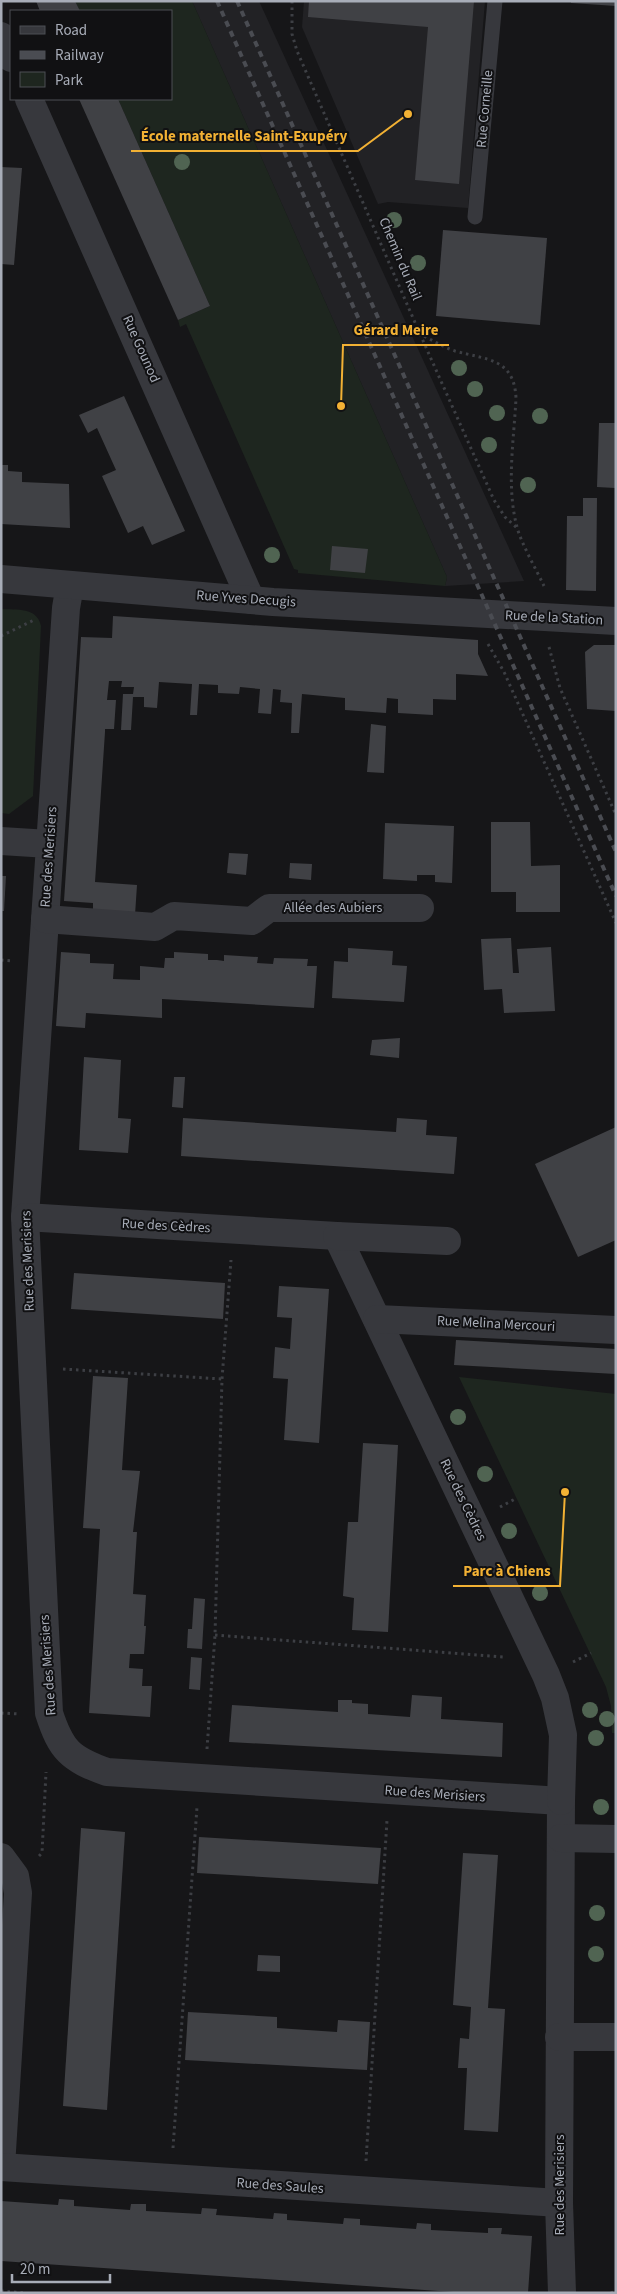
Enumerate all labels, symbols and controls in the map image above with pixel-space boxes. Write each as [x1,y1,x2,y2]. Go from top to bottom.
legend [10,10,172,100]
text: Road [55,20,87,41]
text: Railway [55,45,104,66]
street label: Rue Corneille [472,69,498,149]
text: Park [55,70,84,91]
callout: École maternelle Saint-Exupéry [131,121,358,151]
text: École maternelle Saint-Exupéry [141,126,348,147]
street label: Chemin du Rail [374,214,427,304]
street label: Rue Gounod [117,312,165,386]
callout: Gérard Meire [343,315,449,345]
text: Gérard Meire [353,320,439,341]
street label: Rue Yves Decugis [196,586,297,612]
street label: Rue de la Station [504,605,604,631]
street label: Rue des Merisiers [35,806,63,908]
street label: Allée des Aubiers [284,898,383,918]
street label: Rue des Merisiers [16,1210,40,1312]
street label: Rue des Cèdres [121,1214,211,1238]
street label: Rue Melina Mercouri [436,1311,556,1337]
street label: Rue des Cèdres [435,1456,492,1544]
callout: Parc à Chiens [453,1556,560,1586]
text: Parc à Chiens [463,1561,551,1582]
street label: Rue des Merisiers [34,1614,62,1716]
street label: Rue des Merisiers [384,1780,486,1808]
street label: Rue des Merisiers [550,2134,570,2236]
street label: Rue des Saules [236,2173,324,2199]
scale bar [12,2252,110,2284]
text: 20 m [20,2259,50,2280]

